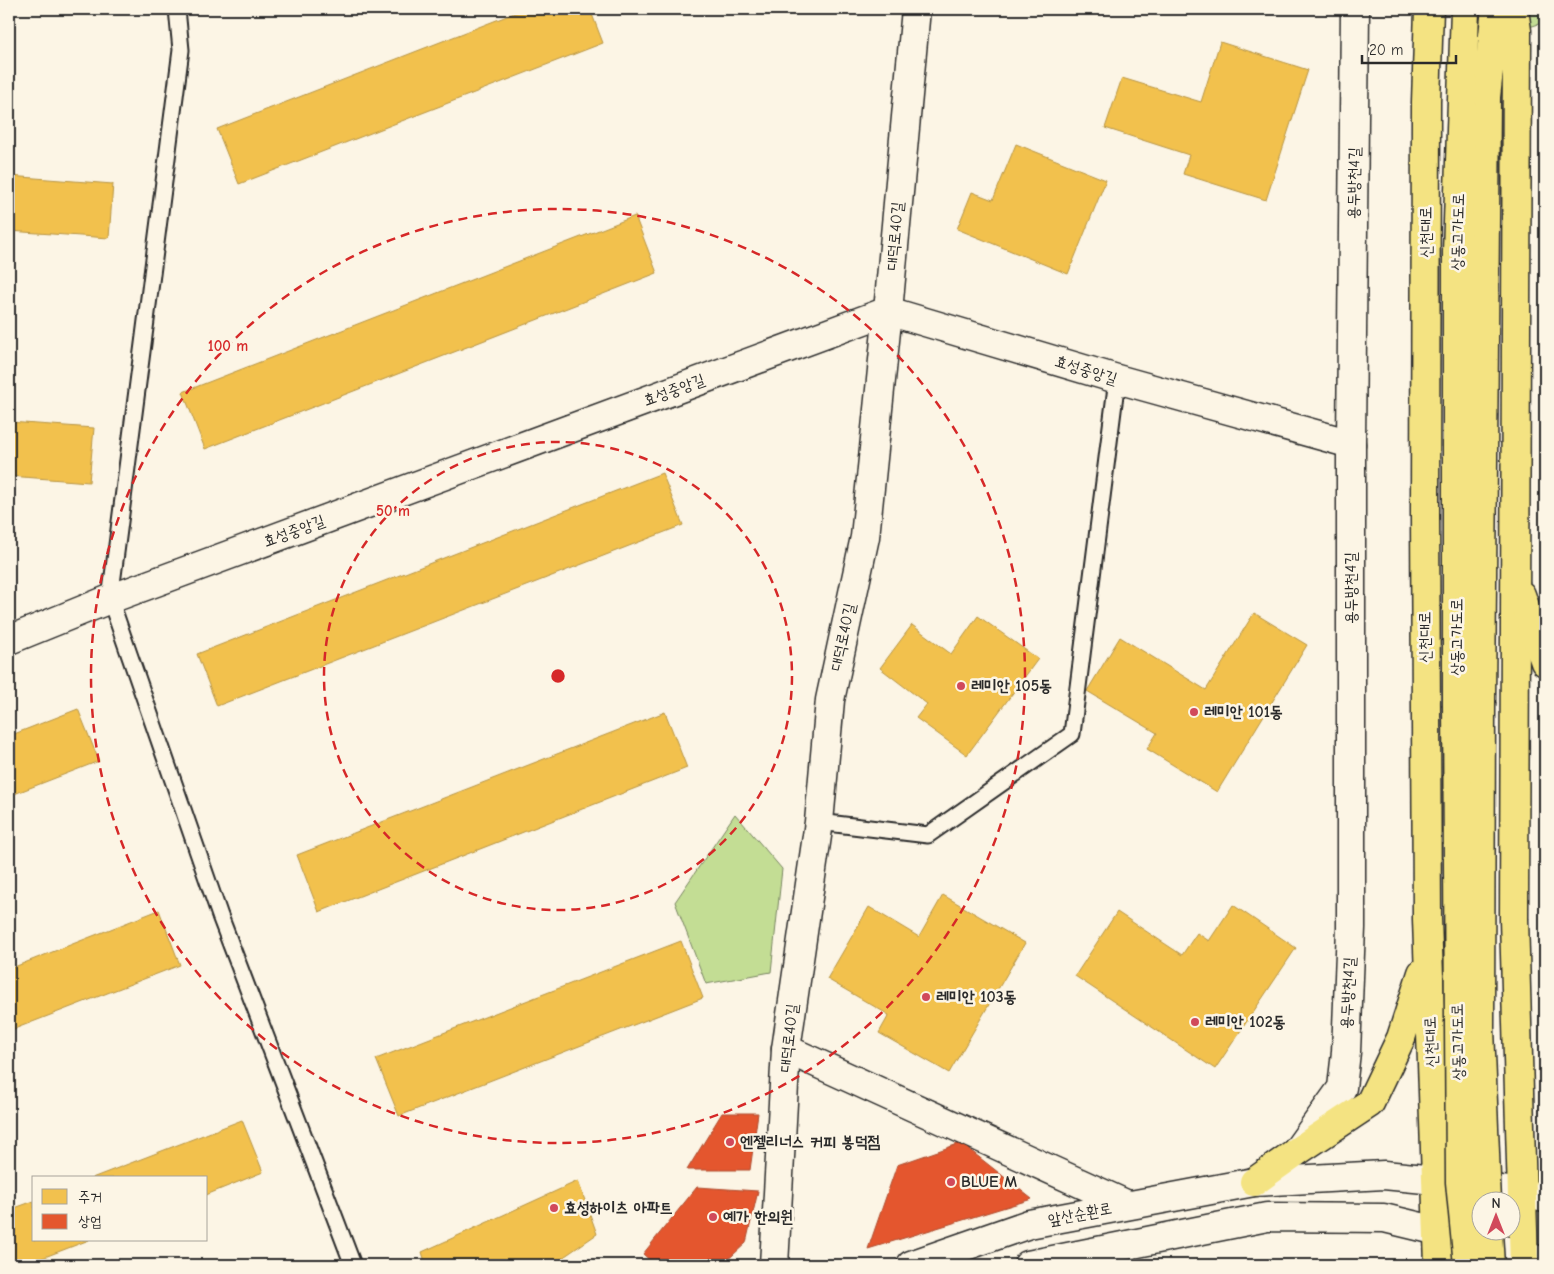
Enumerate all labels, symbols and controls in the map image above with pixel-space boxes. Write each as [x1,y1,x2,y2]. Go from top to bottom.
scale bar [1362,32,1455,64]
text: 20 m [1369,41,1403,59]
street label: 용두방천4길 [1344,147,1364,219]
street label: 상동고가도로 [1448,193,1468,271]
street label: 대덕로40길 [883,201,907,271]
street label: 신천대로 [1417,206,1435,258]
text: 100 m [208,337,248,355]
street label: 효성중앙길 [1053,352,1120,388]
street label: 효성중앙길 [641,370,707,409]
text: 50 m [376,502,410,520]
street label: 효성중앙길 [261,511,327,550]
street label: 용두방천4길 [1342,552,1360,624]
street label: 상동고가도로 [1448,598,1466,676]
street label: 대덕로40길 [827,601,859,673]
street label: 신천대로 [1416,611,1434,663]
centre of rings [549,667,567,685]
place label: 레미안 105동 [971,677,1052,695]
marker: 레미안 105동 [955,680,967,692]
place label: 레미안 101동 [1204,703,1283,721]
marker: 레미안 101동 [1188,706,1200,718]
street label: 용두방천4길 [1337,956,1359,1029]
place label: 레미안 103동 [936,988,1017,1006]
marker: 레미안 103동 [920,991,932,1003]
street label: 대덕로40길 [776,1003,802,1073]
street label: 상동고가도로 [1448,1003,1468,1081]
place label: 레미안 102동 [1205,1013,1286,1031]
marker: 레미안 102동 [1189,1016,1201,1028]
street label: 신천대로 [1421,1016,1441,1068]
place label: 엔젤리너스 커피 봉덕점 [740,1133,880,1151]
marker: 엔젤리너스 커피 봉덕점 [724,1136,736,1148]
place label: BLUE M [961,1173,1017,1191]
legend [32,1176,208,1242]
marker: BLUE M [945,1176,957,1188]
text: 주거 [78,1188,102,1206]
north arrow [1472,1192,1522,1242]
text: N [1491,1195,1501,1212]
place label: 효성하이츠 아파트 [564,1199,673,1217]
street label: 앞산순환로 [1047,1199,1113,1229]
marker: 효성하이츠 아파트 [548,1202,560,1214]
place label: 예가 한의원 [723,1208,793,1226]
marker: 예가 한의원 [707,1211,719,1223]
text: 상업 [78,1212,102,1230]

